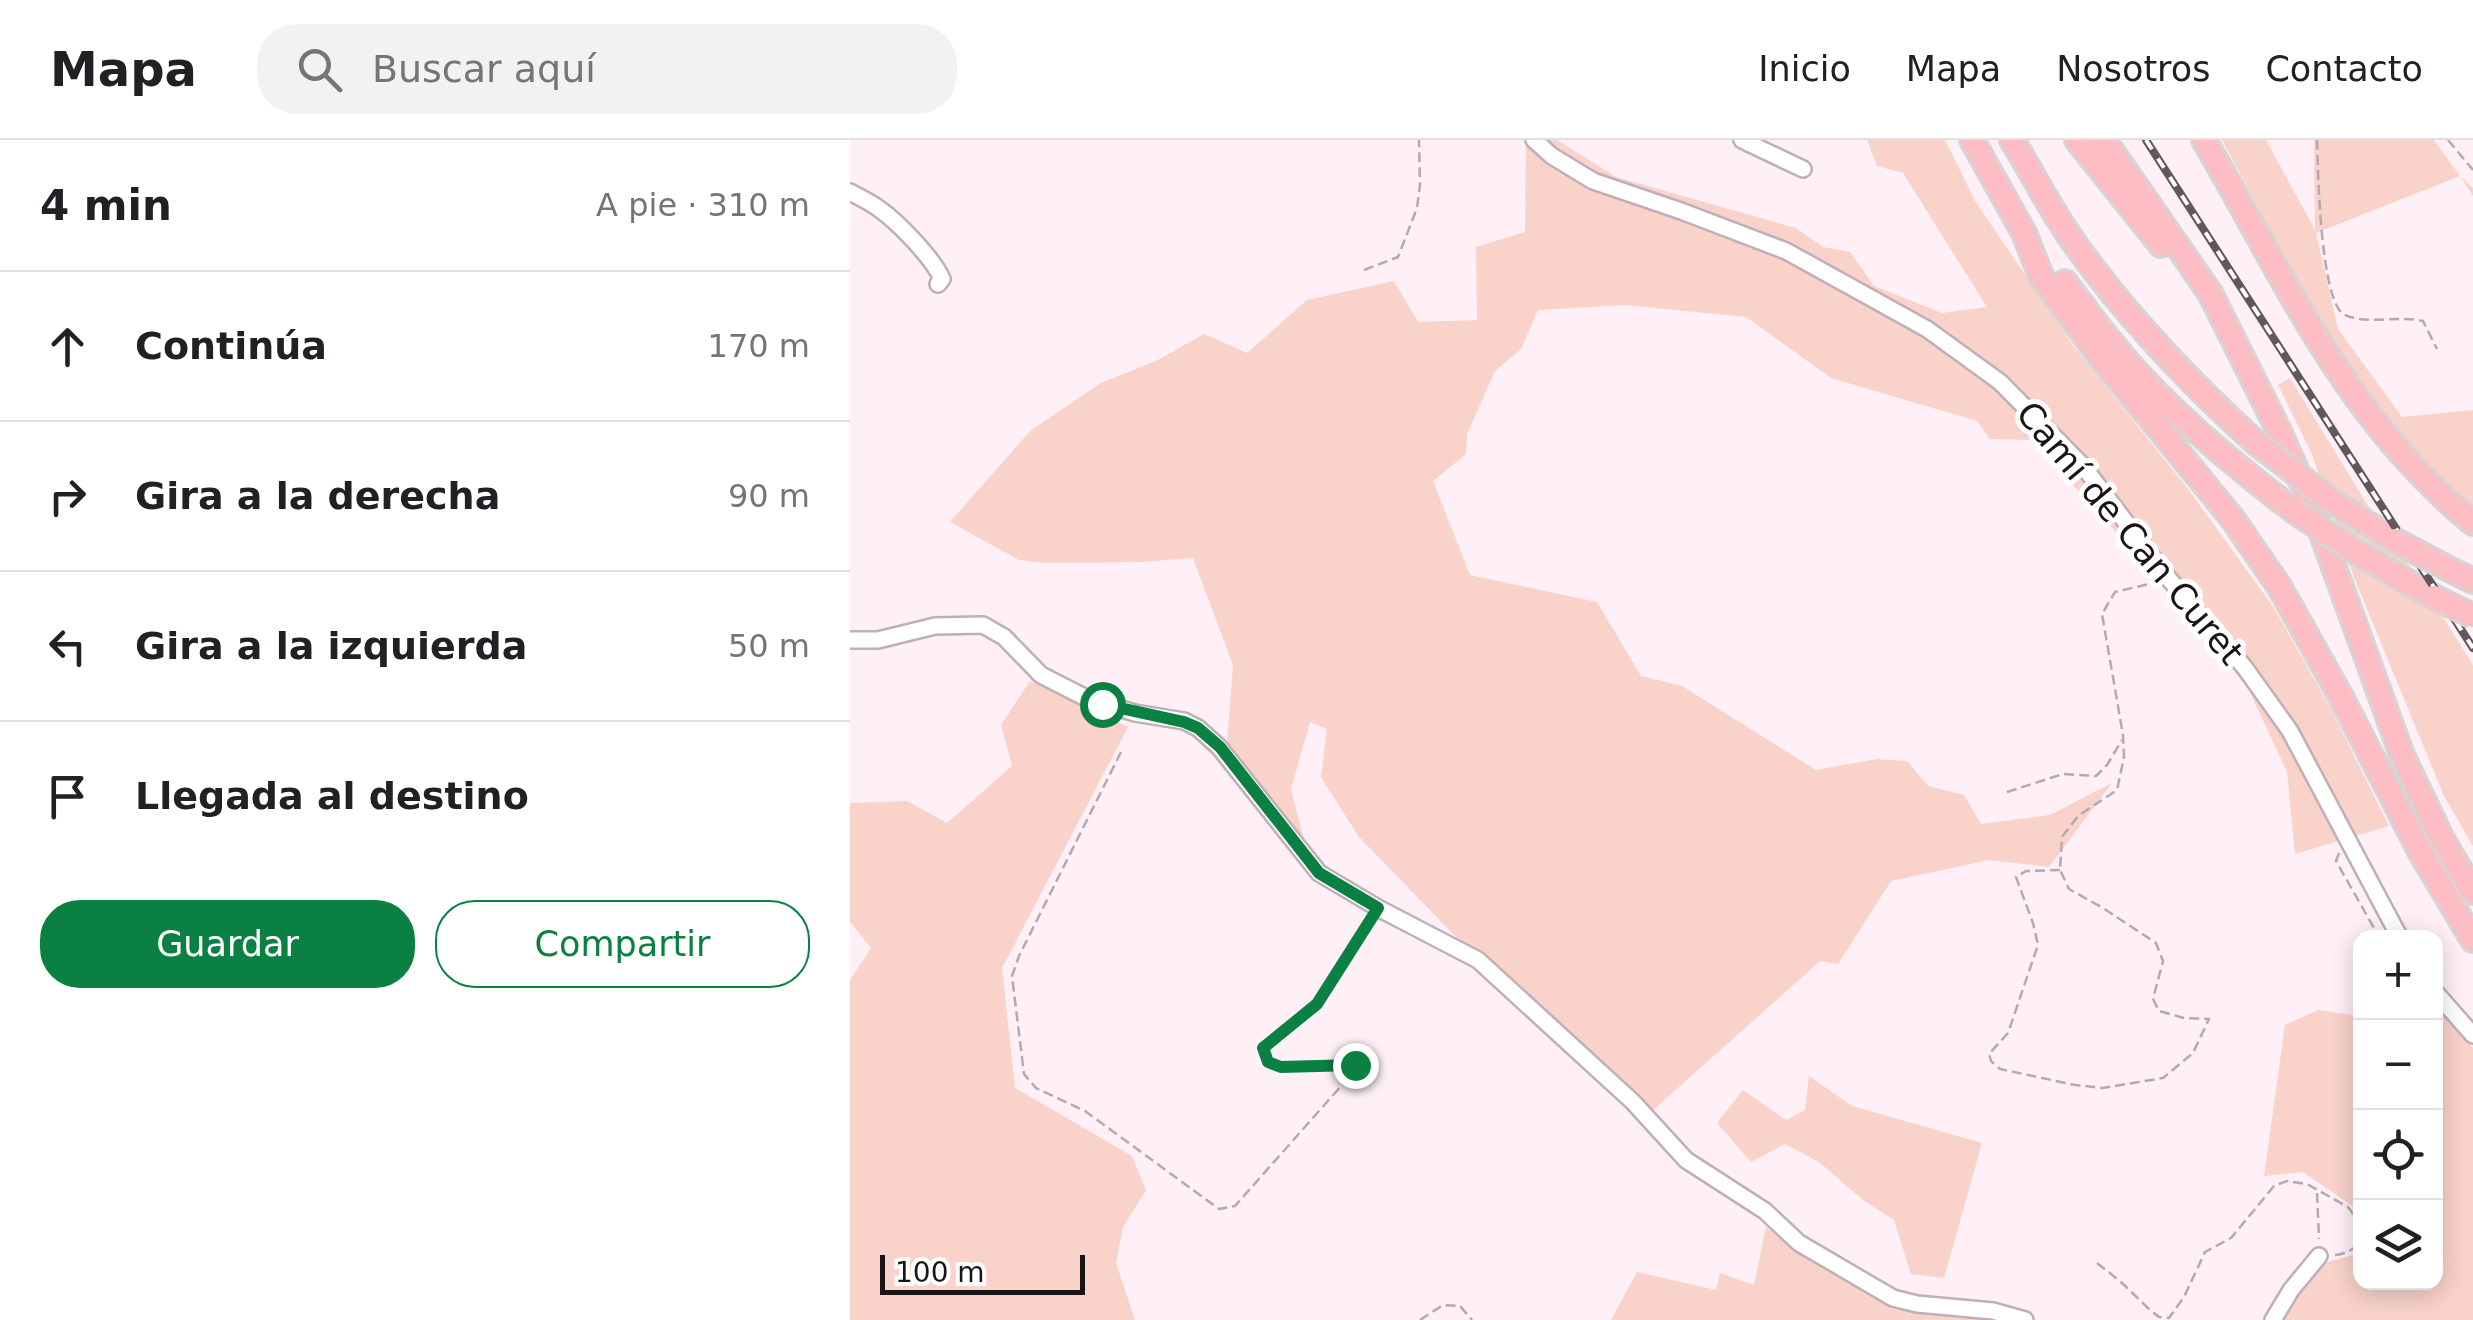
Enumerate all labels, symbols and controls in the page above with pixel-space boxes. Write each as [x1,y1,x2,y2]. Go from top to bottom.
search box [257,24,957,114]
text: Mapa [50,41,197,97]
icon: search [292,42,347,97]
text: Buscar aquí [372,47,596,91]
text: Inicio [1758,49,1851,89]
text: Mapa [1906,49,2001,89]
text: Nosotros [2056,49,2210,89]
text: Contacto [2265,49,2423,89]
text: 4 min [40,181,172,230]
text: A pie · 310 m [596,186,810,224]
icon: ahead [40,319,95,374]
text: Continúa [135,324,327,368]
text: 170 m [708,327,810,365]
street label: Camí de Can Curet [2008,394,2252,672]
icon: right [40,469,95,524]
text: Gira a la derecha [135,474,500,518]
text: 90 m [728,477,810,515]
icon: left [40,619,95,674]
text: Gira a la izquierda [135,624,527,668]
text: 50 m [728,627,810,665]
route start [1080,682,1126,728]
icon: arrive [40,769,95,824]
text: Llegada al destino [135,774,529,818]
button: Guardar [40,900,415,988]
button: Compartir [435,900,810,988]
map controls [2353,930,2443,1290]
button: + [2353,930,2443,1020]
button: − [2353,1020,2443,1110]
route end [1333,1043,1379,1089]
button: locate [2353,1110,2443,1200]
button: layers [2353,1200,2443,1290]
scale bar [880,1250,1085,1294]
text: 100 m [895,1256,985,1289]

